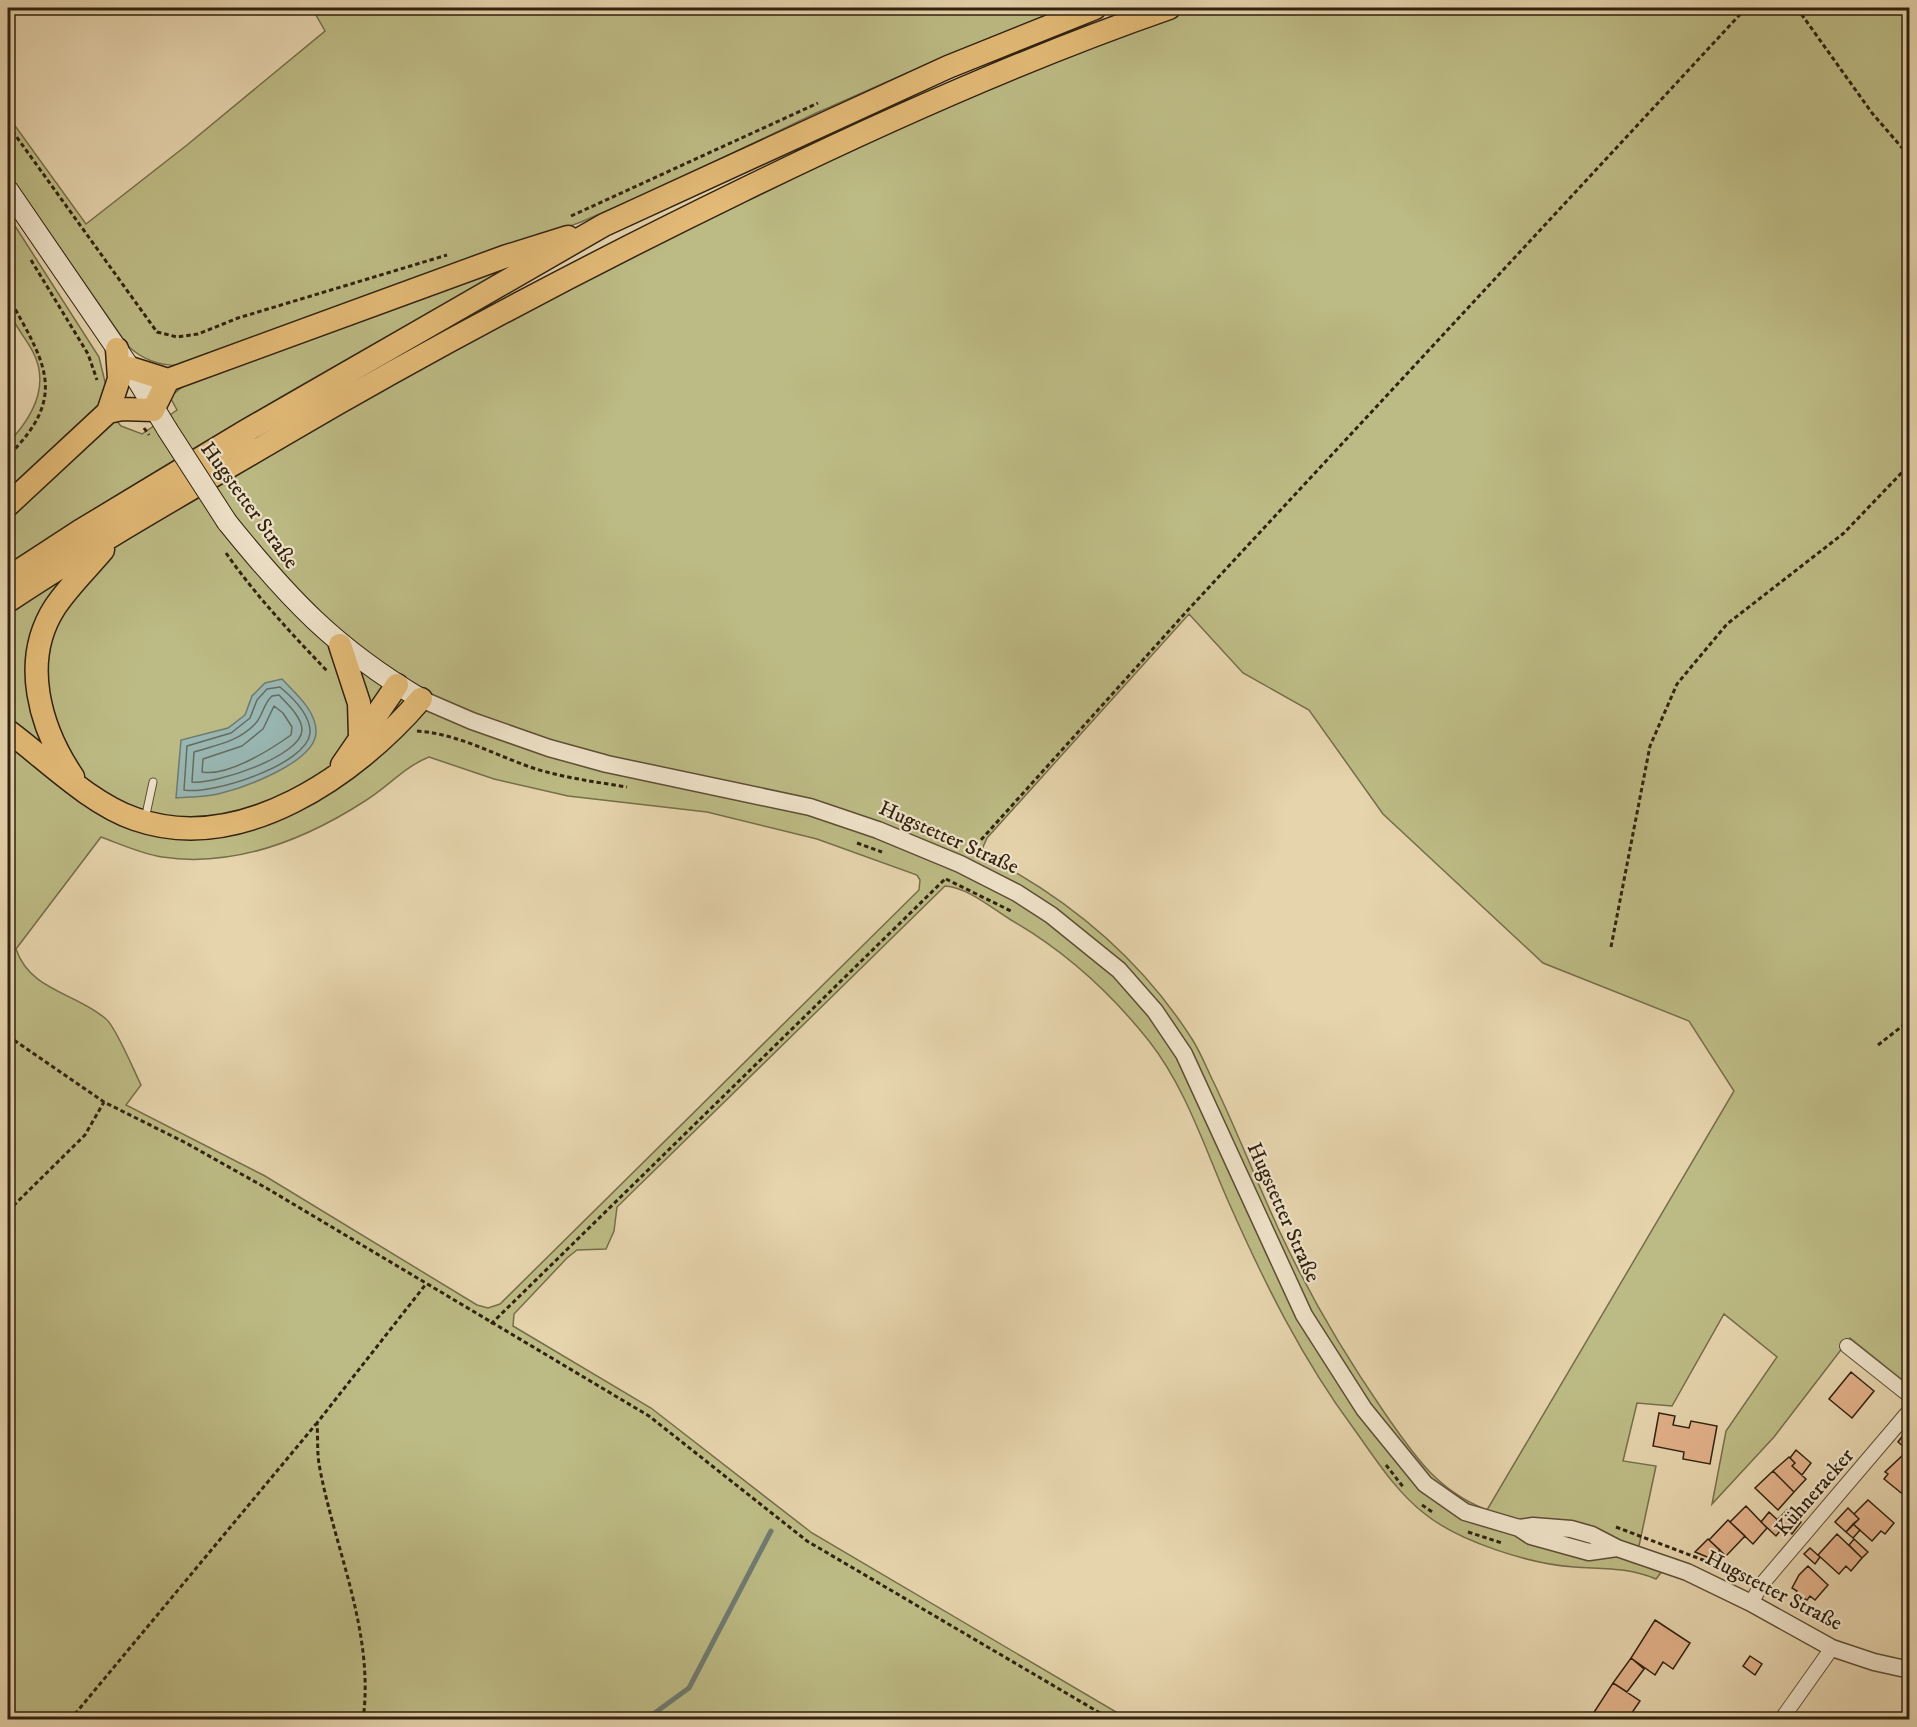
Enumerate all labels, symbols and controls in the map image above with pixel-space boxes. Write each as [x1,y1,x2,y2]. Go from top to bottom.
street label: Hugstetter Straße [194,437,304,574]
street label: Hugstetter Straße [875,795,1023,881]
street label: Hugstetter Straße [1241,1138,1326,1287]
street label: Kühneracker [1770,1443,1860,1542]
street label: Hugstetter Straße [1701,1545,1847,1637]

